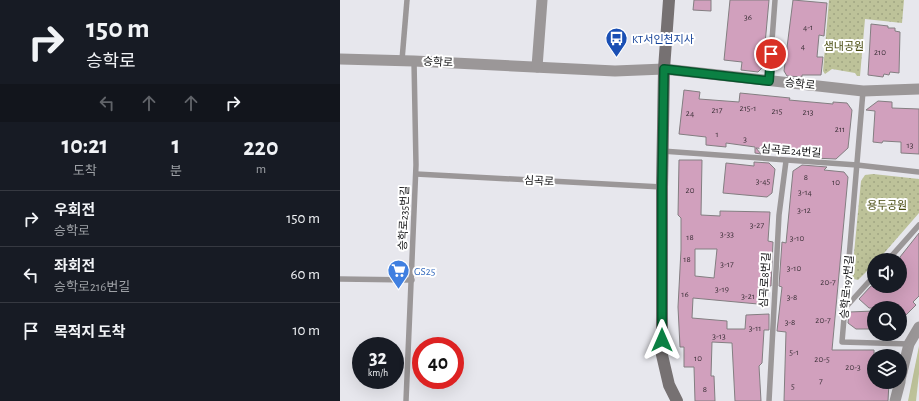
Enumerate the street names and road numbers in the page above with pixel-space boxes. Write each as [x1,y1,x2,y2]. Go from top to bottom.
street label: 승학로 [423,55,454,68]
street label: 승학로 [784,76,816,91]
street label: 심곡로24번길 [760,143,822,159]
street label: 심곡로 [524,175,554,187]
street label: 승학로235번길 [396,185,411,251]
street label: 심곡로8번길 [758,252,772,308]
street label: 승학로197번길 [838,254,855,319]

